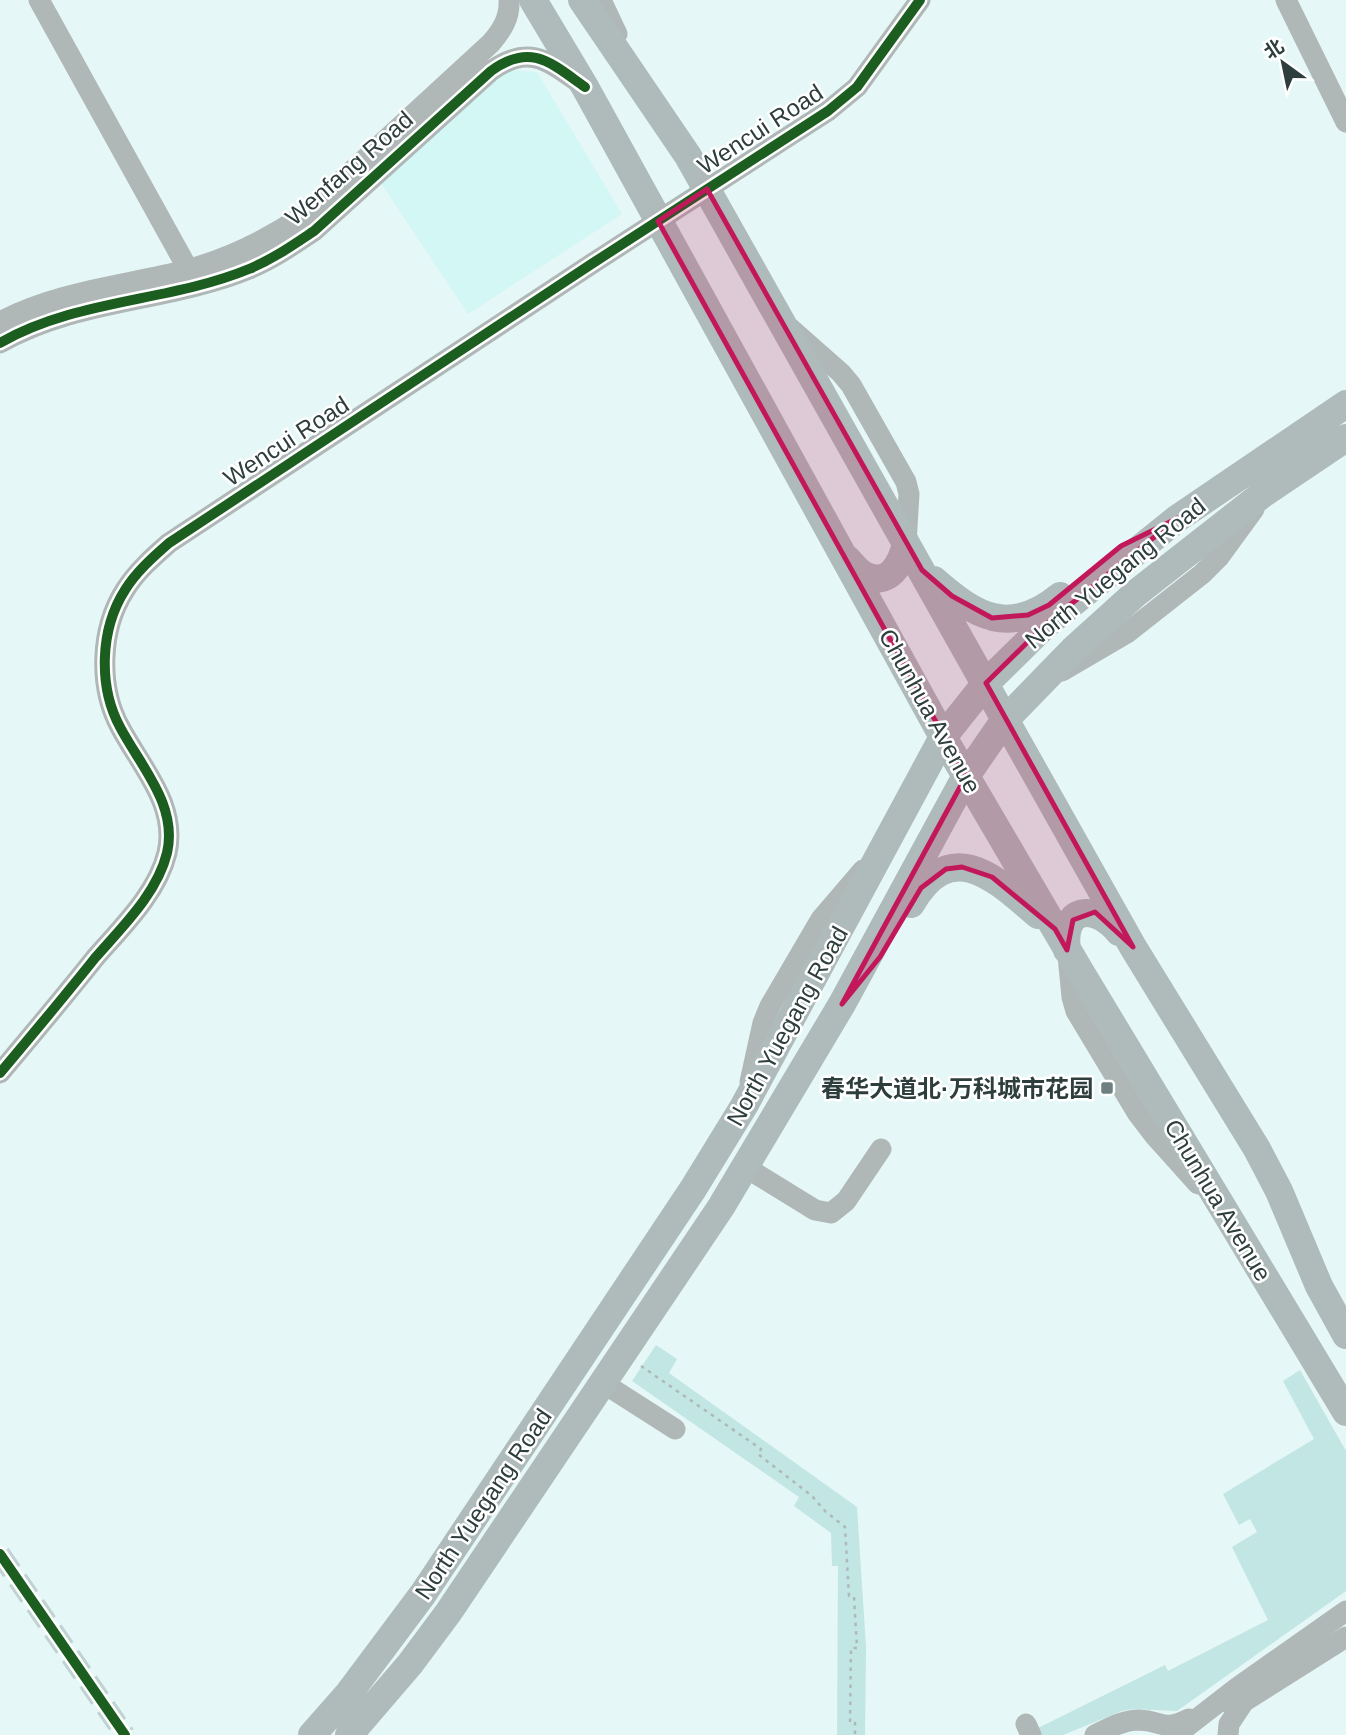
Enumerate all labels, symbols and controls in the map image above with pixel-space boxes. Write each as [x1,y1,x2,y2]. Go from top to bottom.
north arrow [1248,28,1318,98]
text: 北 [1260,35,1288,63]
street label: Wencui Road [692,79,828,179]
street label: Wenfang Road [280,105,418,231]
street label: Wencui Road [218,391,354,491]
street label: North Yuegang Road [1020,492,1210,654]
street label: Chunhua Avenue [874,624,986,798]
street label: North Yuegang Road [721,922,853,1130]
place label: 春华大道北·万科城市花园 [821,1075,1093,1102]
marker: 春华大道北·万科城市花园 [1099,1080,1115,1096]
street label: Chunhua Avenue [1159,1114,1277,1286]
street label: North Yuegang Road [409,1404,557,1604]

